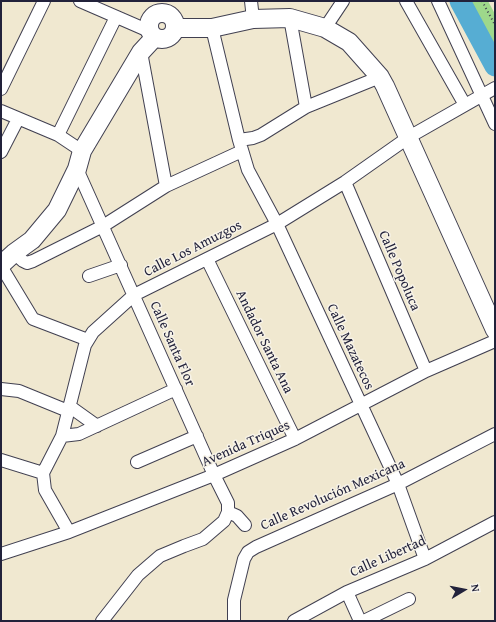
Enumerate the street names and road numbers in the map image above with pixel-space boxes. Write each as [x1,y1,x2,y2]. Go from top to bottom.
street label: Calle Los Amuzgos [141,217,245,281]
street label: Calle Popoluca [375,228,423,314]
street label: Andador Santa Ana [232,288,296,396]
street label: Calle Santa Flor [146,299,198,389]
street label: Calle Mazatecos [323,301,377,393]
street label: Avenida Triques [199,417,293,471]
street label: Calle Revolución Mexicana [258,456,408,534]
street label: Calle Libertad [348,533,428,581]

